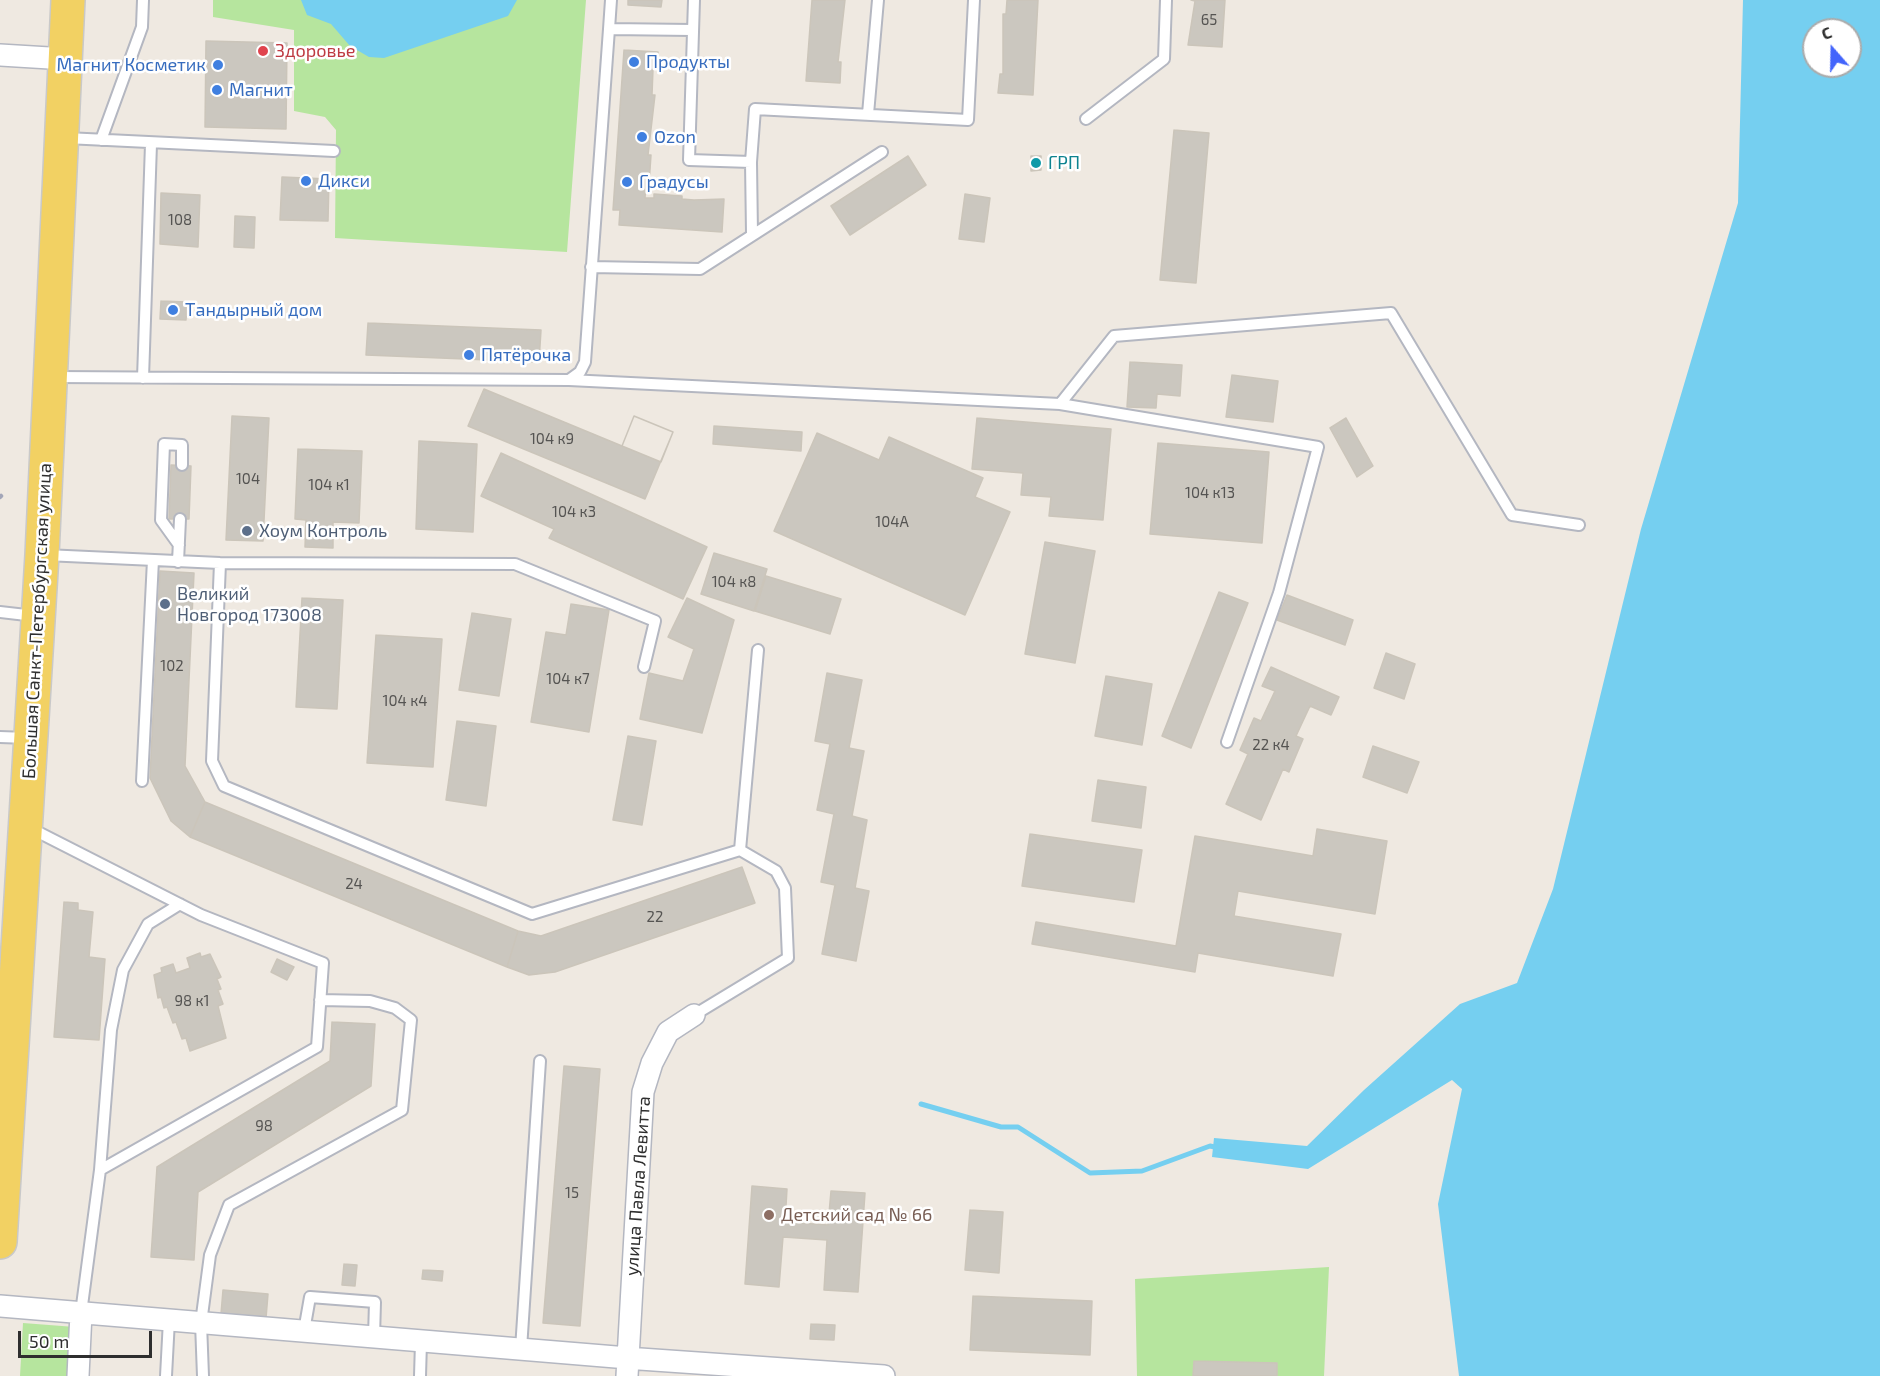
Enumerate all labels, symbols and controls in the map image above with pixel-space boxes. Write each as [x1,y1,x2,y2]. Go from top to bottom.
house number: 65 [1201,11,1217,29]
north arrow [1802,18,1862,78]
text: С [1819,22,1834,43]
place label: Здоровье [275,40,355,62]
marker: Здоровье [256,44,270,58]
place label: Продукты [646,51,730,73]
place label: Магнит Косметик [56,54,206,76]
marker: Продукты [627,55,641,69]
marker: Магнит Косметик [211,58,225,72]
place label: Магнит [229,79,293,101]
marker: Магнит [210,83,224,97]
place label: Ozon [654,126,696,148]
marker: Ozon [635,130,649,144]
place label: ГРП [1048,152,1080,174]
marker: ГРП [1029,156,1043,170]
place label: Дикси [318,170,370,192]
place label: Градусы [639,171,709,193]
marker: Дикси [299,174,313,188]
marker: Градусы [620,175,634,189]
house number: 108 [168,211,192,229]
place label: Тандырный дом [185,299,322,321]
marker: Тандырный дом [166,303,180,317]
place label: Пятёрочка [481,344,571,366]
marker: Пятёрочка [462,348,476,362]
house number: 104 к9 [530,430,574,448]
street label: Большая Санкт-Петербургская улица [18,463,56,779]
house number: 104 [236,470,260,488]
house number: 104 к1 [308,476,350,494]
house number: 104 к13 [1185,484,1235,502]
house number: 104 к3 [552,503,596,521]
house number: 104А [875,513,909,531]
place label: Хоум Контроль [259,520,387,542]
marker: Хоум Контроль [240,524,254,538]
house number: 104 к8 [712,573,756,591]
place label: Великий Новгород 173008 [177,583,322,626]
marker: Великий Новгород 173008 [158,597,172,611]
house number: 102 [160,657,184,675]
house number: 104 к7 [546,670,590,688]
house number: 104 к4 [383,692,427,710]
house number: 22 к4 [1252,736,1290,754]
house number: 24 [345,875,363,893]
house number: 22 [647,908,663,926]
house number: 98 к1 [174,992,210,1010]
street label: улица Павла Левитта [621,1096,655,1276]
house number: 98 [255,1117,273,1135]
house number: 15 [565,1184,579,1202]
place label: Детский сад № 66 [781,1204,932,1226]
marker: Детский сад № 66 [762,1208,776,1222]
scale bar [21,1319,154,1357]
text: 50 m [29,1330,69,1352]

